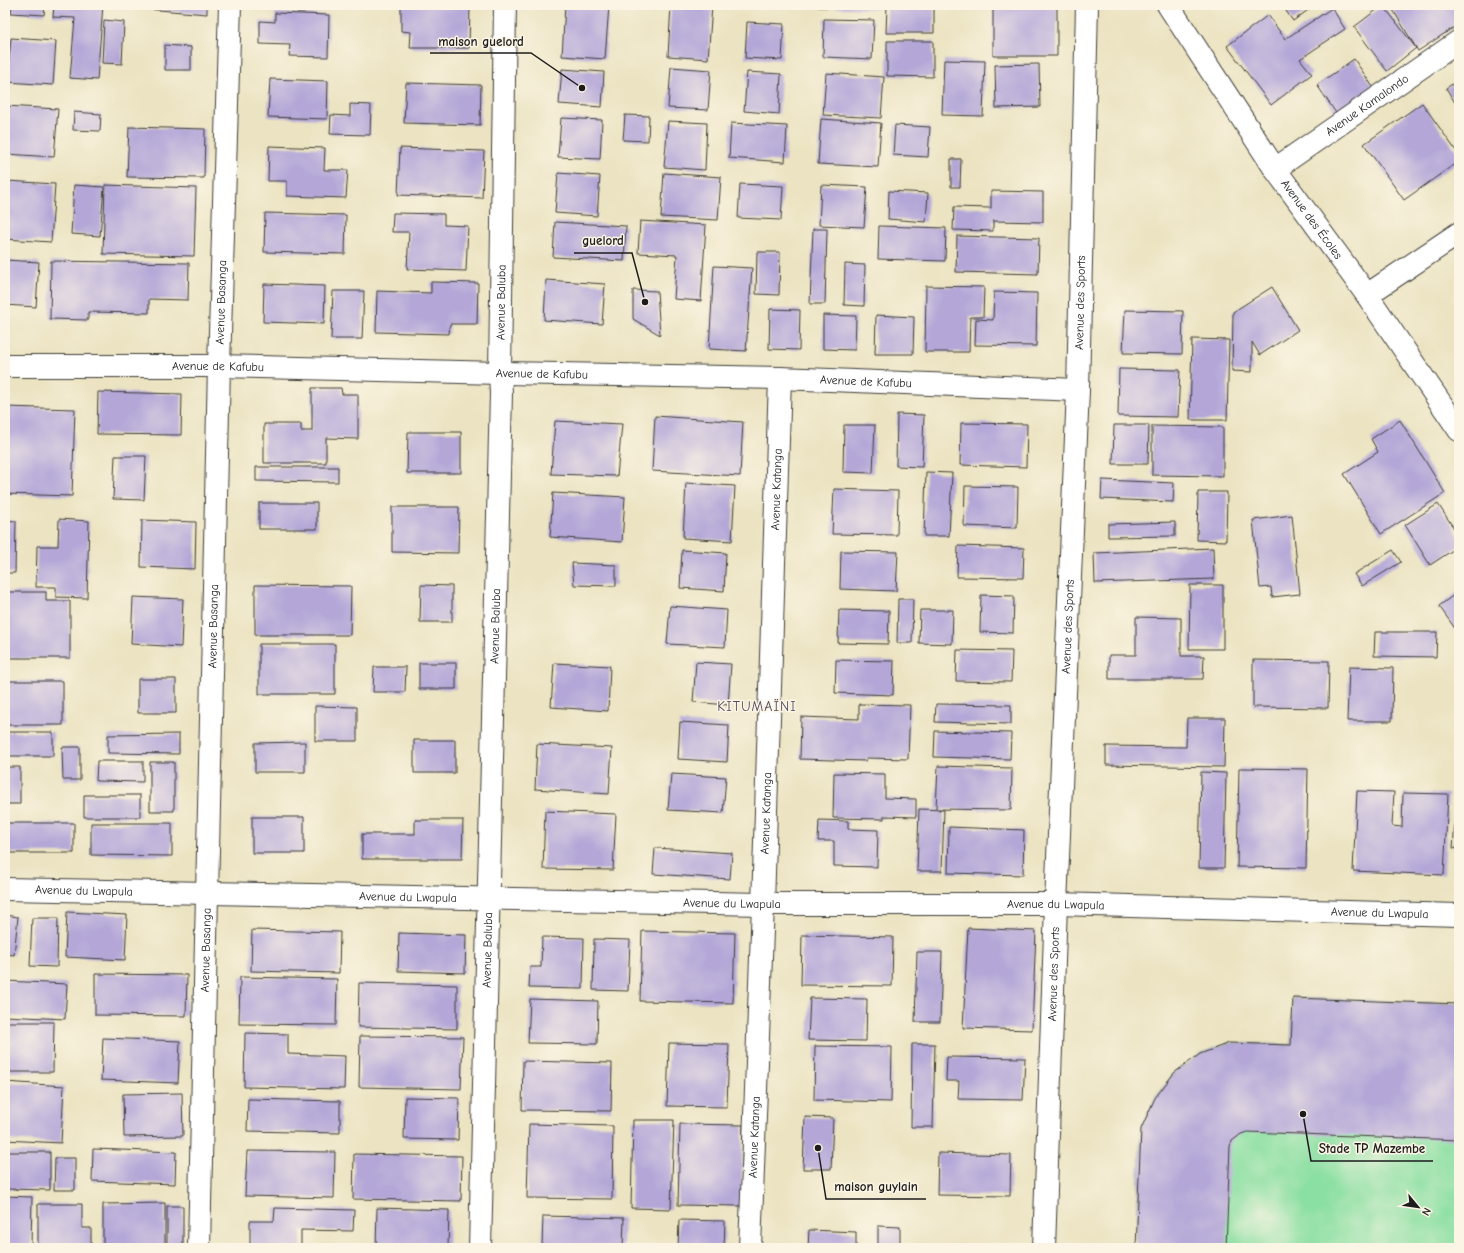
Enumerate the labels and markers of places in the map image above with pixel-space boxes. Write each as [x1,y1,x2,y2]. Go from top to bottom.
callout: maison guelord [430,28,531,53]
callout: guelord [574,228,632,253]
callout: Stade TP Mazembe [1311,1136,1433,1161]
callout: maison guylain [826,1174,926,1199]

